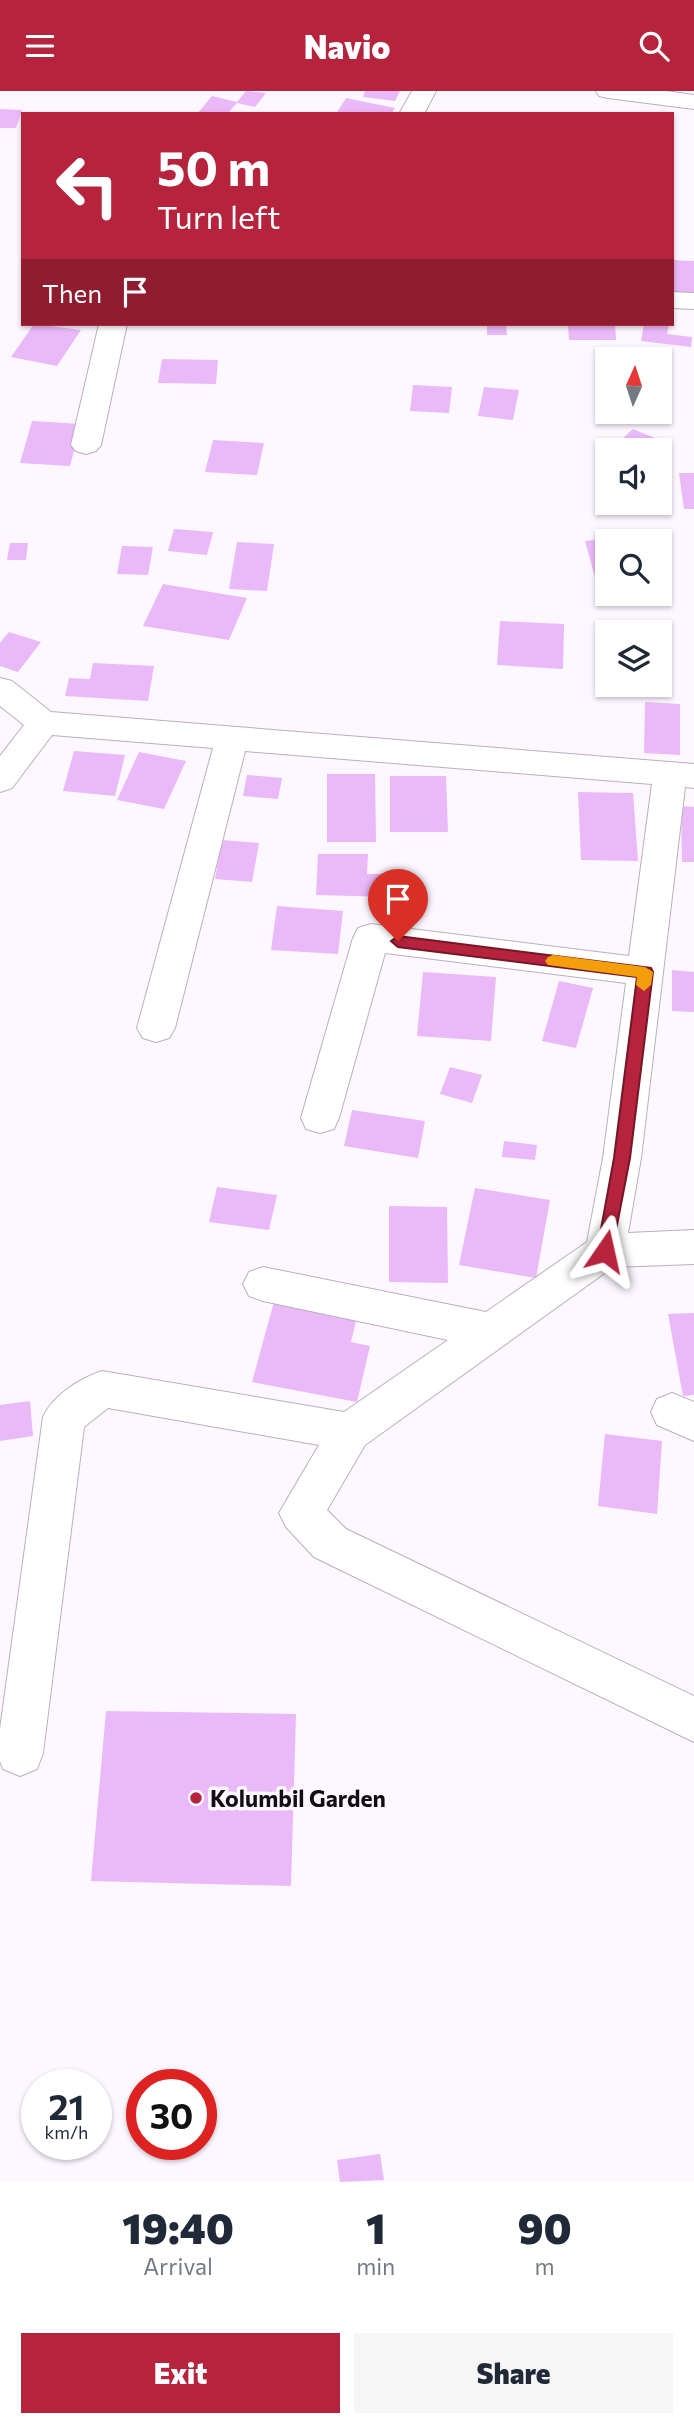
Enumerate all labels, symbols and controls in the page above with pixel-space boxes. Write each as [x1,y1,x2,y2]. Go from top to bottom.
text: Navio [304,26,390,66]
icon: menu [21,27,59,65]
icon: search [635,27,673,65]
text: 50 m [157,136,270,196]
icon: left [42,140,133,231]
text: Turn left [157,196,281,236]
icon: arrive [116,273,154,311]
text: Then [42,277,102,308]
north arrow [595,347,672,423]
map controls [595,347,672,697]
button: sound [595,438,672,515]
button: search [595,529,672,606]
button: layers [595,620,672,697]
pin [368,869,428,941]
icon: arrive [379,880,417,918]
position arrow [568,1214,642,1288]
place label: Kolumbil Garden [210,1784,386,1812]
marker: Kolumbil Garden [188,1790,204,1806]
speed limit sign: 30 [126,2069,217,2160]
text: 21 [49,2084,84,2127]
text: km/h [45,2121,88,2143]
text: 19:40 [122,2201,234,2253]
text: 1 [366,2201,386,2253]
text: 90 [517,2201,572,2253]
text: Arrival [143,2252,213,2280]
text: min [356,2252,395,2280]
text: m [535,2252,555,2280]
button: Exit [21,2333,340,2413]
button: Share [354,2333,673,2413]

